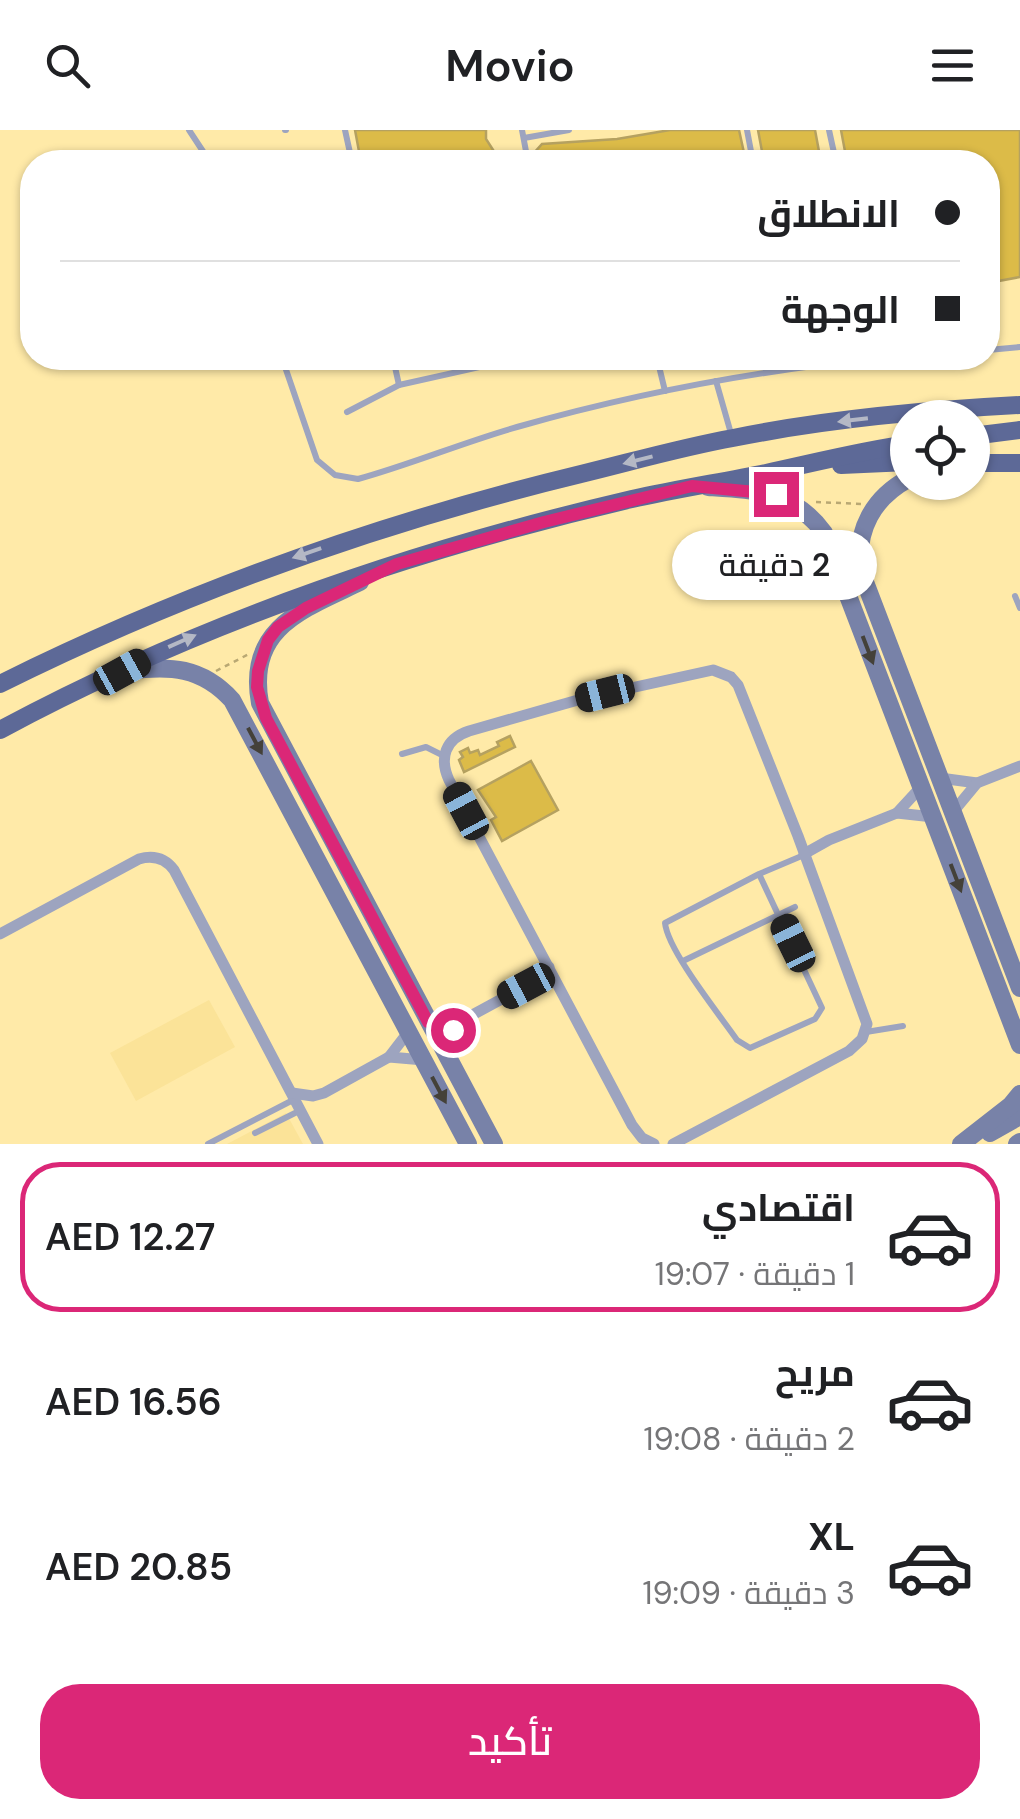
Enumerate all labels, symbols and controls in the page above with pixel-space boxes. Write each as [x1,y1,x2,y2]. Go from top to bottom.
text: Movio [445,36,575,95]
icon: search [40,38,95,93]
icon: menu [925,38,980,93]
text: الانطلاق [757,189,900,239]
text: الوجهة [781,285,900,335]
map controls [890,400,990,500]
button: locate [890,400,990,500]
one-way arrow [837,412,869,428]
one-way arrow [622,453,653,468]
route end [754,472,799,517]
callout: 2 دقيقة [674,529,878,599]
text: 2 دقيقة [719,544,830,586]
one-way arrow [291,547,321,562]
one-way arrow [167,633,197,649]
one-way arrow [861,635,877,665]
car [88,644,156,700]
car [572,671,638,715]
one-way arrow [246,726,263,755]
car [439,777,493,845]
one-way arrow [949,864,965,894]
car [766,909,820,977]
car [492,959,560,1013]
route start [431,1008,476,1053]
one-way arrow [431,1075,448,1104]
text: اقتصادي [702,1183,855,1233]
icon: car [885,1192,975,1282]
text: AED 12.27 [45,1212,215,1262]
text: 1 دقيقة · 19:07 [655,1253,855,1295]
text: مريح [775,1348,855,1398]
icon: car [885,1357,975,1447]
text: AED 16.56 [45,1377,222,1427]
text: 2 دقيقة · 19:08 [644,1418,855,1460]
text: XL [808,1512,855,1562]
icon: car [885,1522,975,1612]
text: AED 20.85 [45,1542,232,1592]
text: 3 دقيقة · 19:09 [642,1572,855,1614]
button: تأكيد [40,1684,980,1799]

